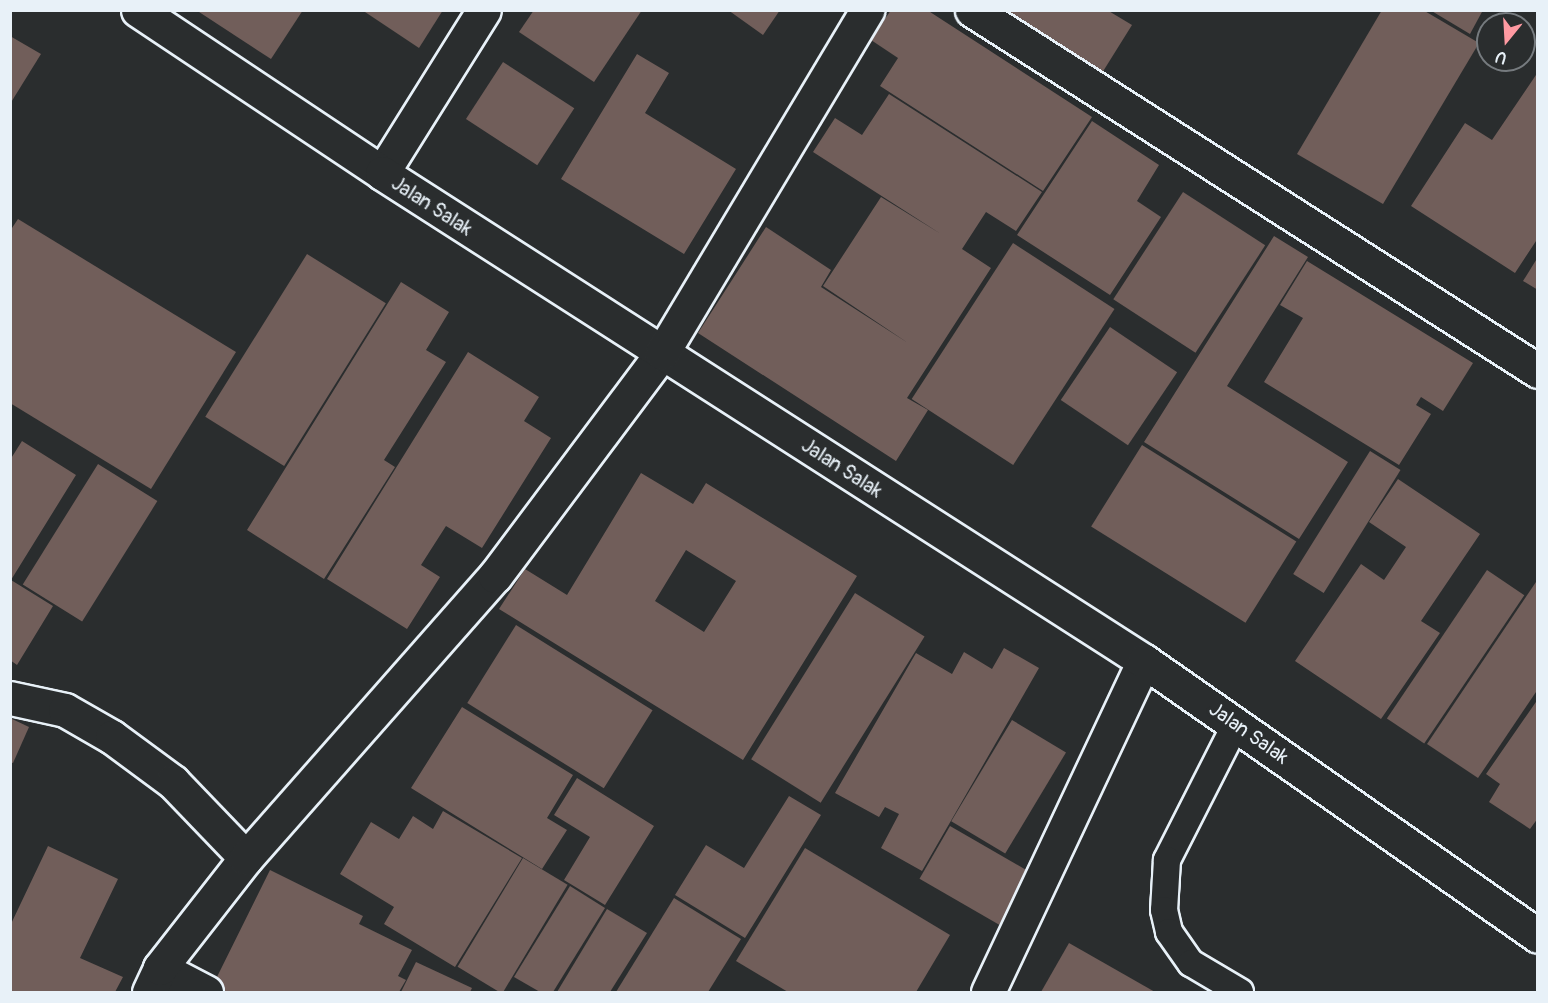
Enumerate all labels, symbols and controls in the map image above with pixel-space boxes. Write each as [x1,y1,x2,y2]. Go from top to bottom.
north arrow [1476,12,1536,72]
text: U [1493,46,1509,68]
street label: Jalan Salak [387,171,477,241]
street label: Jalan Salak [797,433,887,503]
street label: Jalan Salak [1205,697,1293,769]

